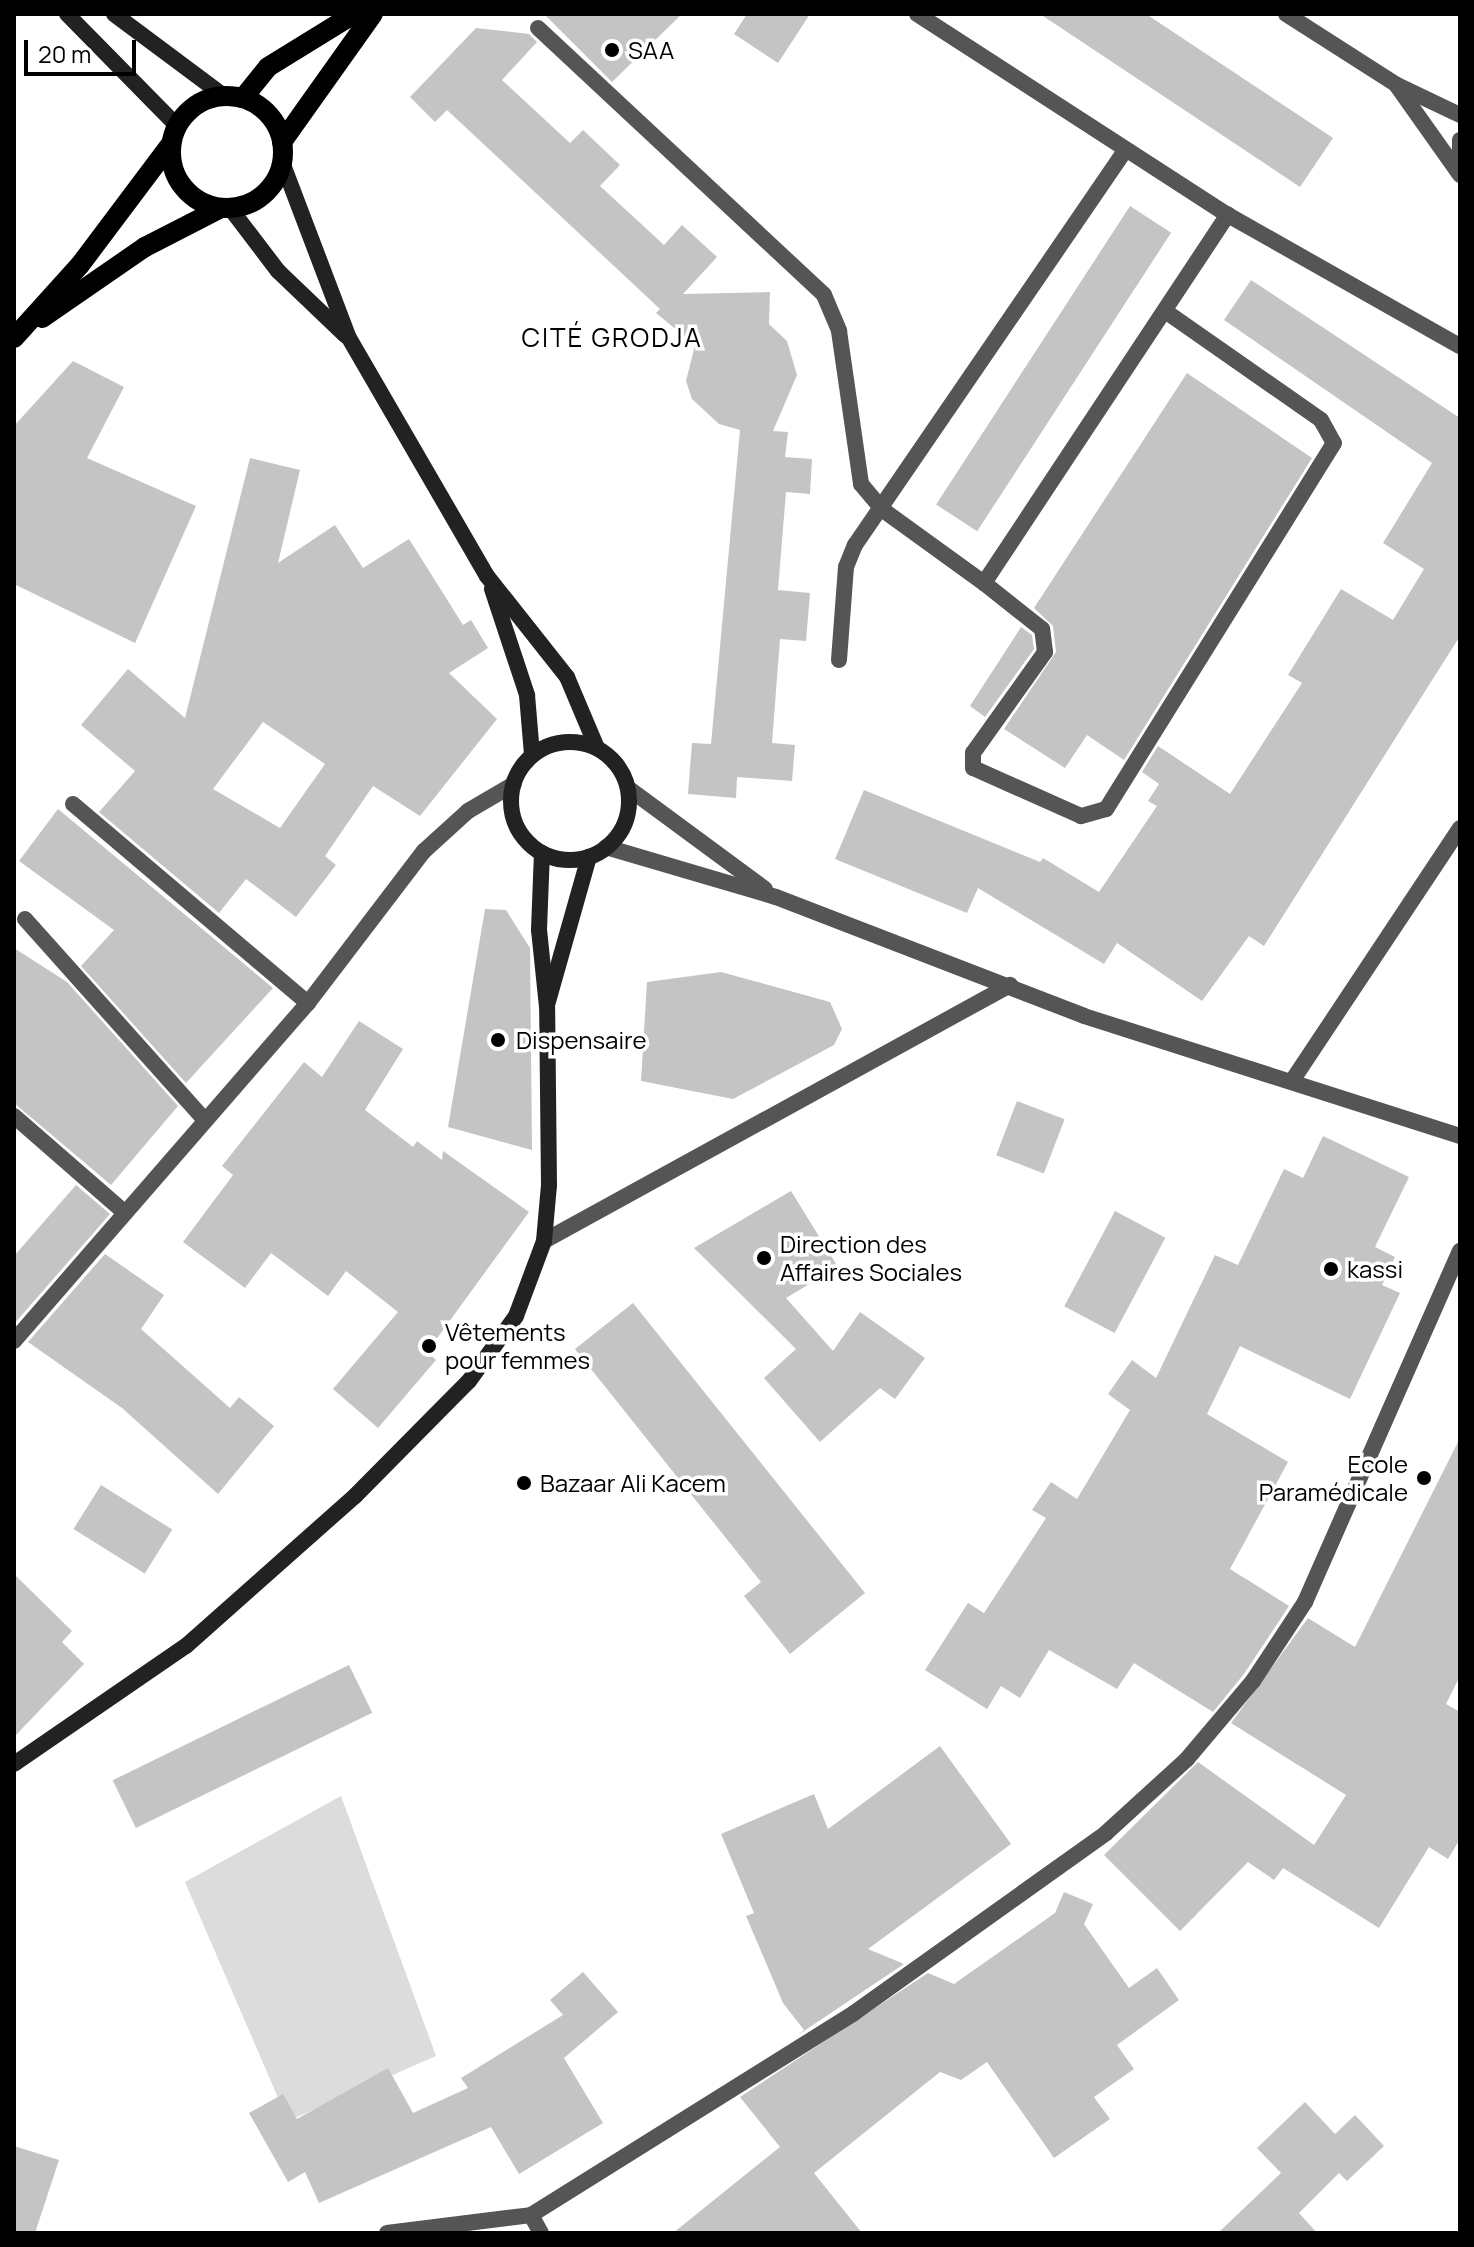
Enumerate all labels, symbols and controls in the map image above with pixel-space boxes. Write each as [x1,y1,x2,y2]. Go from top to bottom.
scale bar [28,24,140,74]
place label: SAA [628,36,674,64]
text: 20 m [38,37,91,70]
marker: SAA [603,41,621,59]
district label: CITÉ GRODJA [521,322,703,354]
place label: Dispensaire [516,1026,646,1054]
marker: Dispensaire [487,1029,509,1051]
place label: Direction des Affaires Sociales [780,1230,962,1286]
marker: Direction des Affaires Sociales [755,1249,773,1267]
place label: kassi [1347,1255,1403,1283]
marker: kassi [1322,1260,1340,1278]
place label: Vêtements pour femmes [445,1318,590,1374]
marker: Vêtements pour femmes [420,1337,438,1355]
place label: Ecole Paramédicale [1259,1450,1408,1506]
place label: Bazaar Ali Kacem [540,1469,726,1497]
marker: Ecole Paramédicale [1415,1469,1433,1487]
marker: Bazaar Ali Kacem [515,1474,533,1492]

